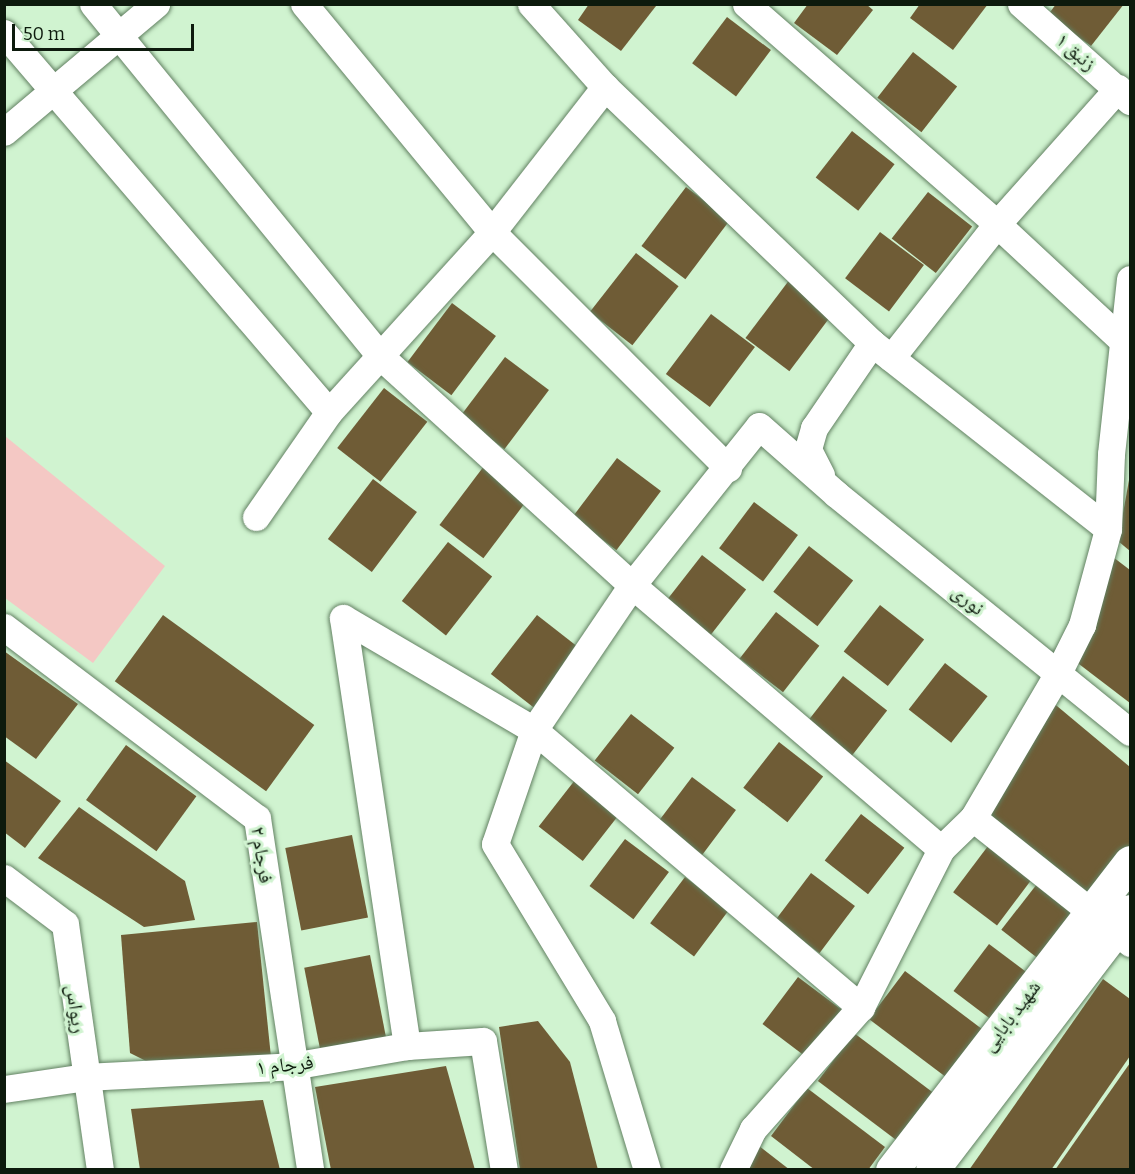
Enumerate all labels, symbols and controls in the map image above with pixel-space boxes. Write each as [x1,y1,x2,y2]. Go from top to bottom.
scale bar [15,12,196,50]
text: 50 m [23,23,65,45]
street label: زنبق ۱ [1051,28,1101,76]
street label: نوری [947,580,989,620]
street label: فرجام ۲ [246,825,278,885]
street label: شهید بابایی [976,976,1046,1056]
street label: ریواس [61,983,91,1035]
street label: فرجام ۱ [255,1050,315,1080]

